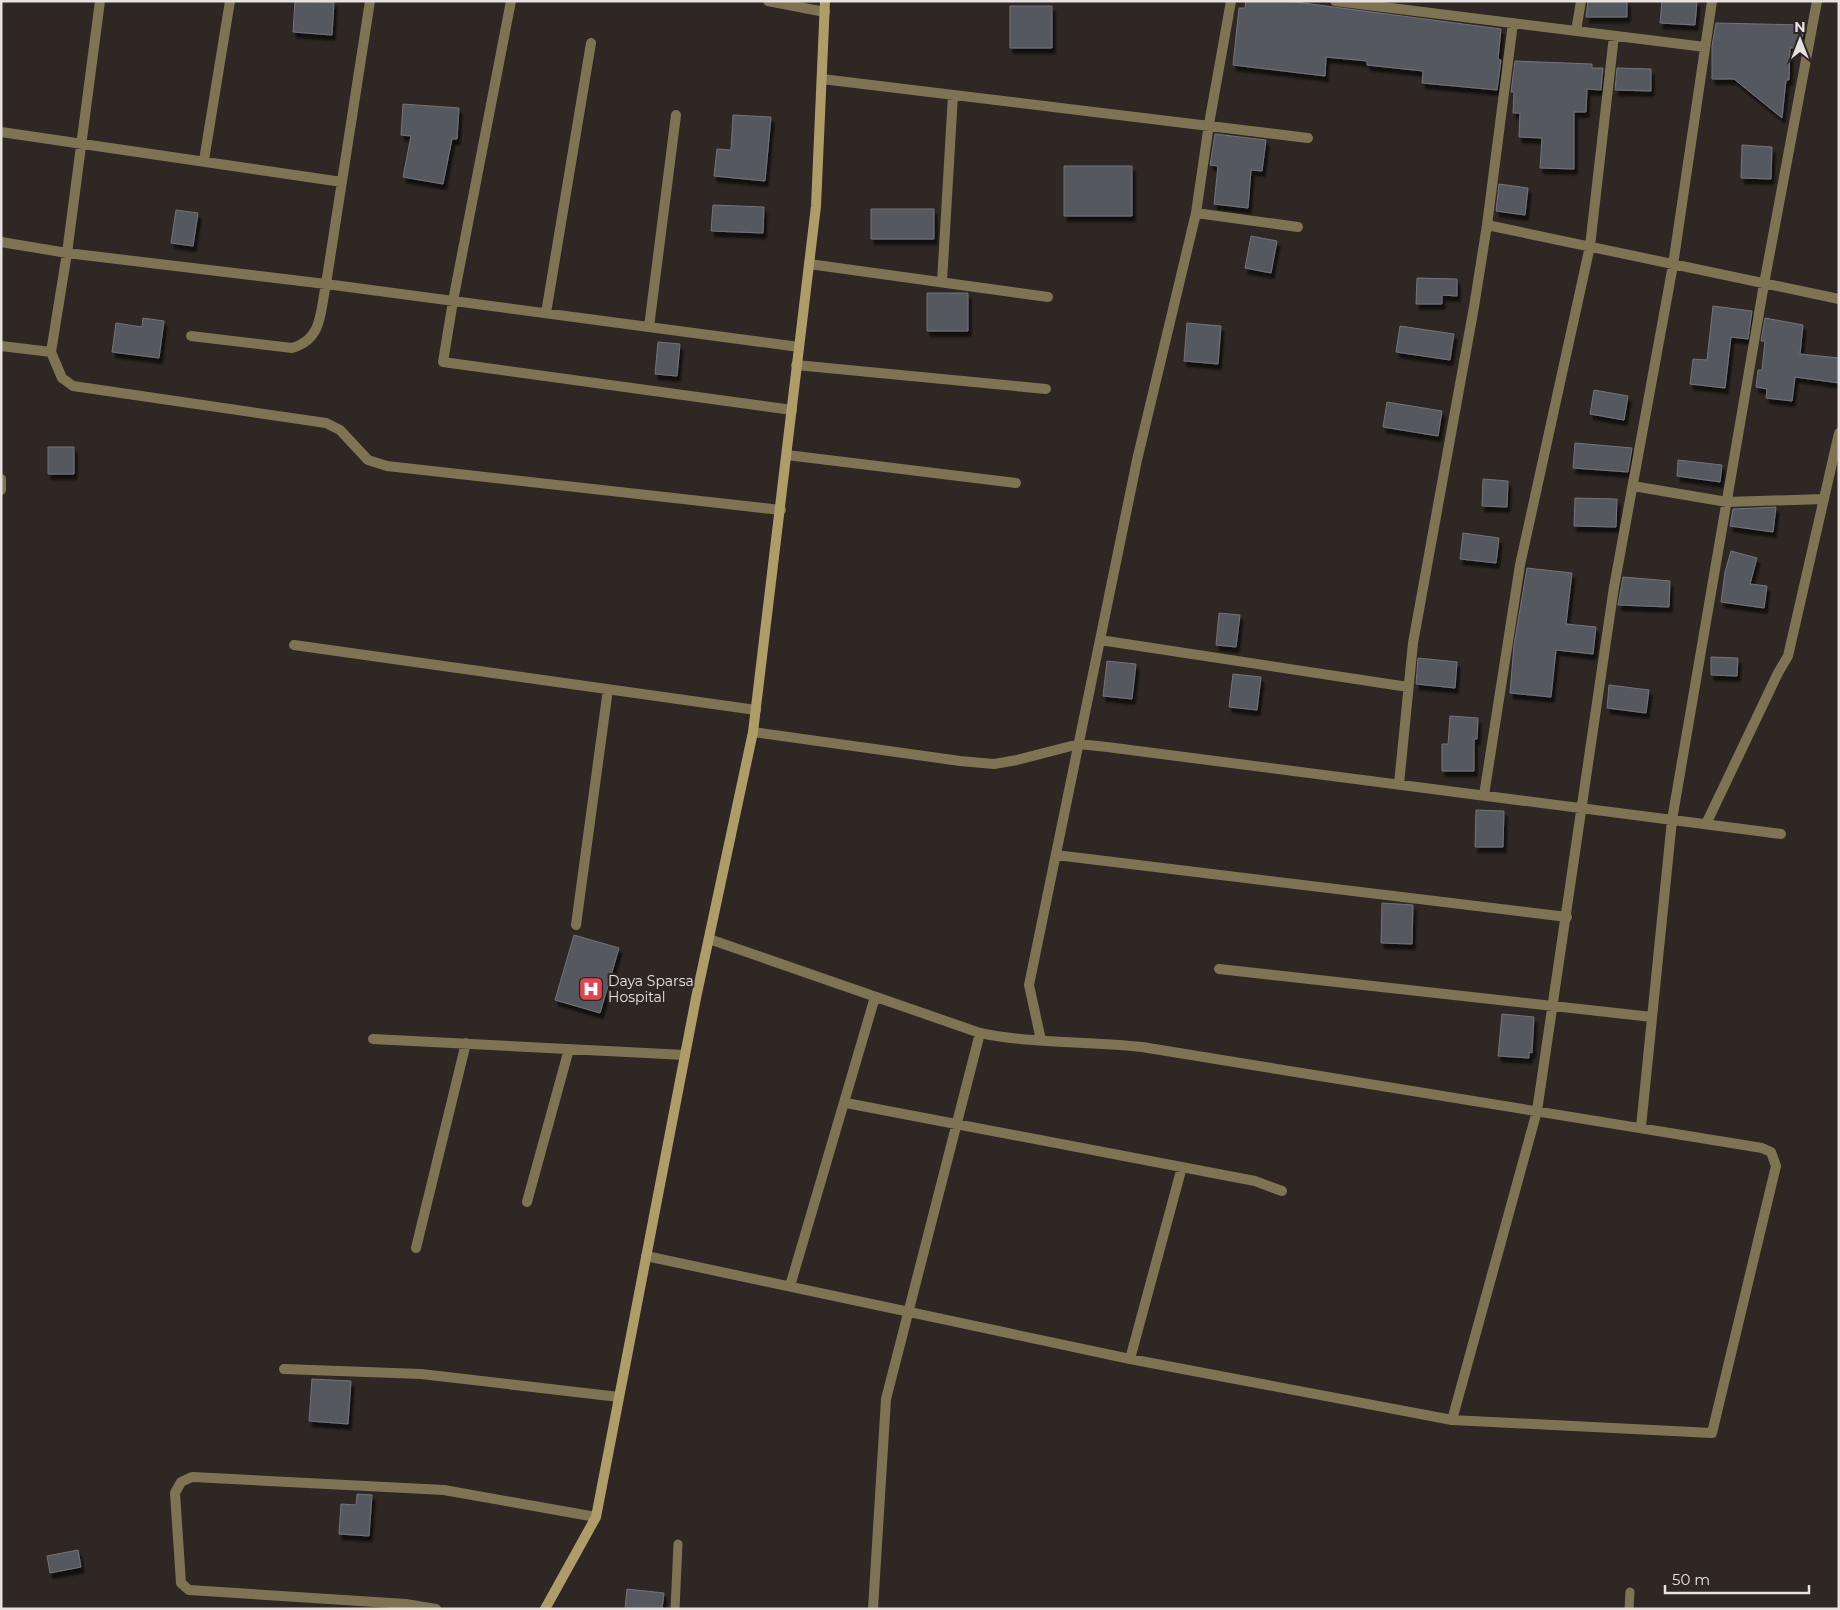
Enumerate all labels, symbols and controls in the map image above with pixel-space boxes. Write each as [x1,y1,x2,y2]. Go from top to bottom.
north arrow [1775,15,1825,65]
text: N [1794,18,1806,36]
place label: Daya Sparsa Hospital [608,972,694,1006]
hospital icon: Daya Sparsa Hospital [578,976,604,1002]
scale bar [1665,1562,1809,1594]
text: 50 m [1672,1570,1710,1589]

